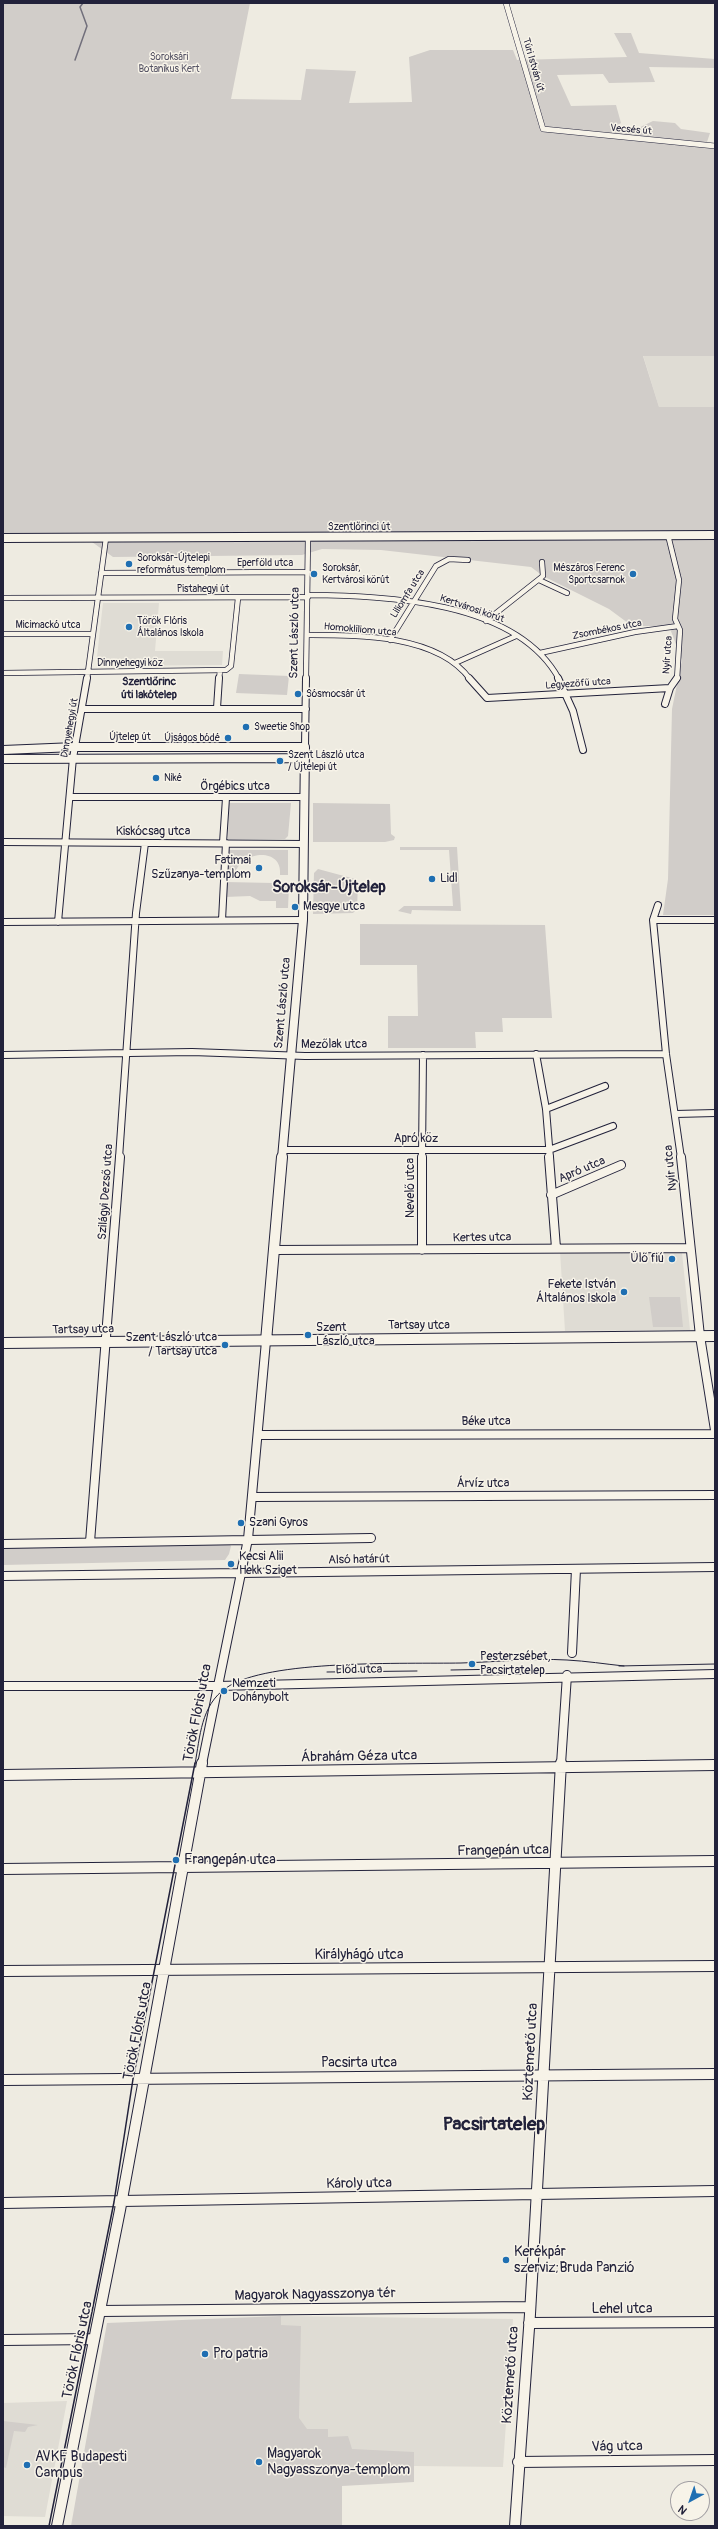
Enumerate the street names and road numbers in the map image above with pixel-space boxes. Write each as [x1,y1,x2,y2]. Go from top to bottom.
street label: Túri István út [520,37,546,93]
street label: Vecsés út [610,122,652,138]
street label: Szentlőrinci út [328,521,390,533]
street label: Eperföld utca [237,557,293,569]
street label: Liliomfa utca [388,568,428,620]
street label: Pistahegyi út [177,583,229,595]
street label: Szent László utca [287,587,303,679]
street label: Kertvárosi körút [438,592,506,626]
street label: Zsombékos utca [571,617,643,643]
street label: Micimackó utca [16,619,80,631]
street label: Homokliliom utca [323,621,397,639]
street label: Nyír utca [661,635,675,675]
street label: Dinnyehegyi köz [97,657,163,669]
street label: Legyezőfű utca [545,676,611,692]
street label: Dinnyehegyi út [59,697,81,759]
street label: Újtelep út [109,731,151,743]
street label: Őrgébics utca [200,780,270,794]
street label: Kiskócsag utca [116,825,190,839]
street label: Szent László utca [272,957,294,1049]
street label: Mezőlak utca [301,1038,367,1052]
street label: Apró köz [394,1132,438,1146]
street label: Szilágyi Dezső utca [95,1143,117,1241]
street label: Nyír utca [661,1144,681,1192]
street label: Apró utca [556,1154,608,1186]
street label: Nevelő utca [404,1158,418,1218]
street label: Kertes utca [453,1230,511,1246]
street label: Tartsay utca [388,1319,450,1333]
street label: Tartsay utca [52,1322,114,1338]
street label: Béke utca [461,1415,511,1429]
street label: Árvíz utca [457,1477,509,1491]
street label: Alsó határút [328,1552,390,1568]
street label: Előd utca [336,1662,382,1678]
street label: Török Flóris utca [180,1663,216,1763]
street label: Ábrahám Géza utca [301,1748,417,1766]
street label: Frangepán utca [457,1842,549,1860]
street label: Királyhágó utca [315,1947,403,1963]
street label: Török Flóris utca [120,1981,156,2081]
street label: Köztemető utca [520,2003,542,2101]
street label: Pacsirta utca [321,2055,397,2071]
street label: Károly utca [326,2175,392,2193]
street label: Magyarok Nagyasszonya tér [234,2285,396,2305]
street label: Török Flóris utca [59,2300,97,2400]
street label: Lehel utca [592,2301,652,2317]
street label: Köztemető utca [499,2326,523,2424]
street label: Vág utca [591,2438,643,2456]

